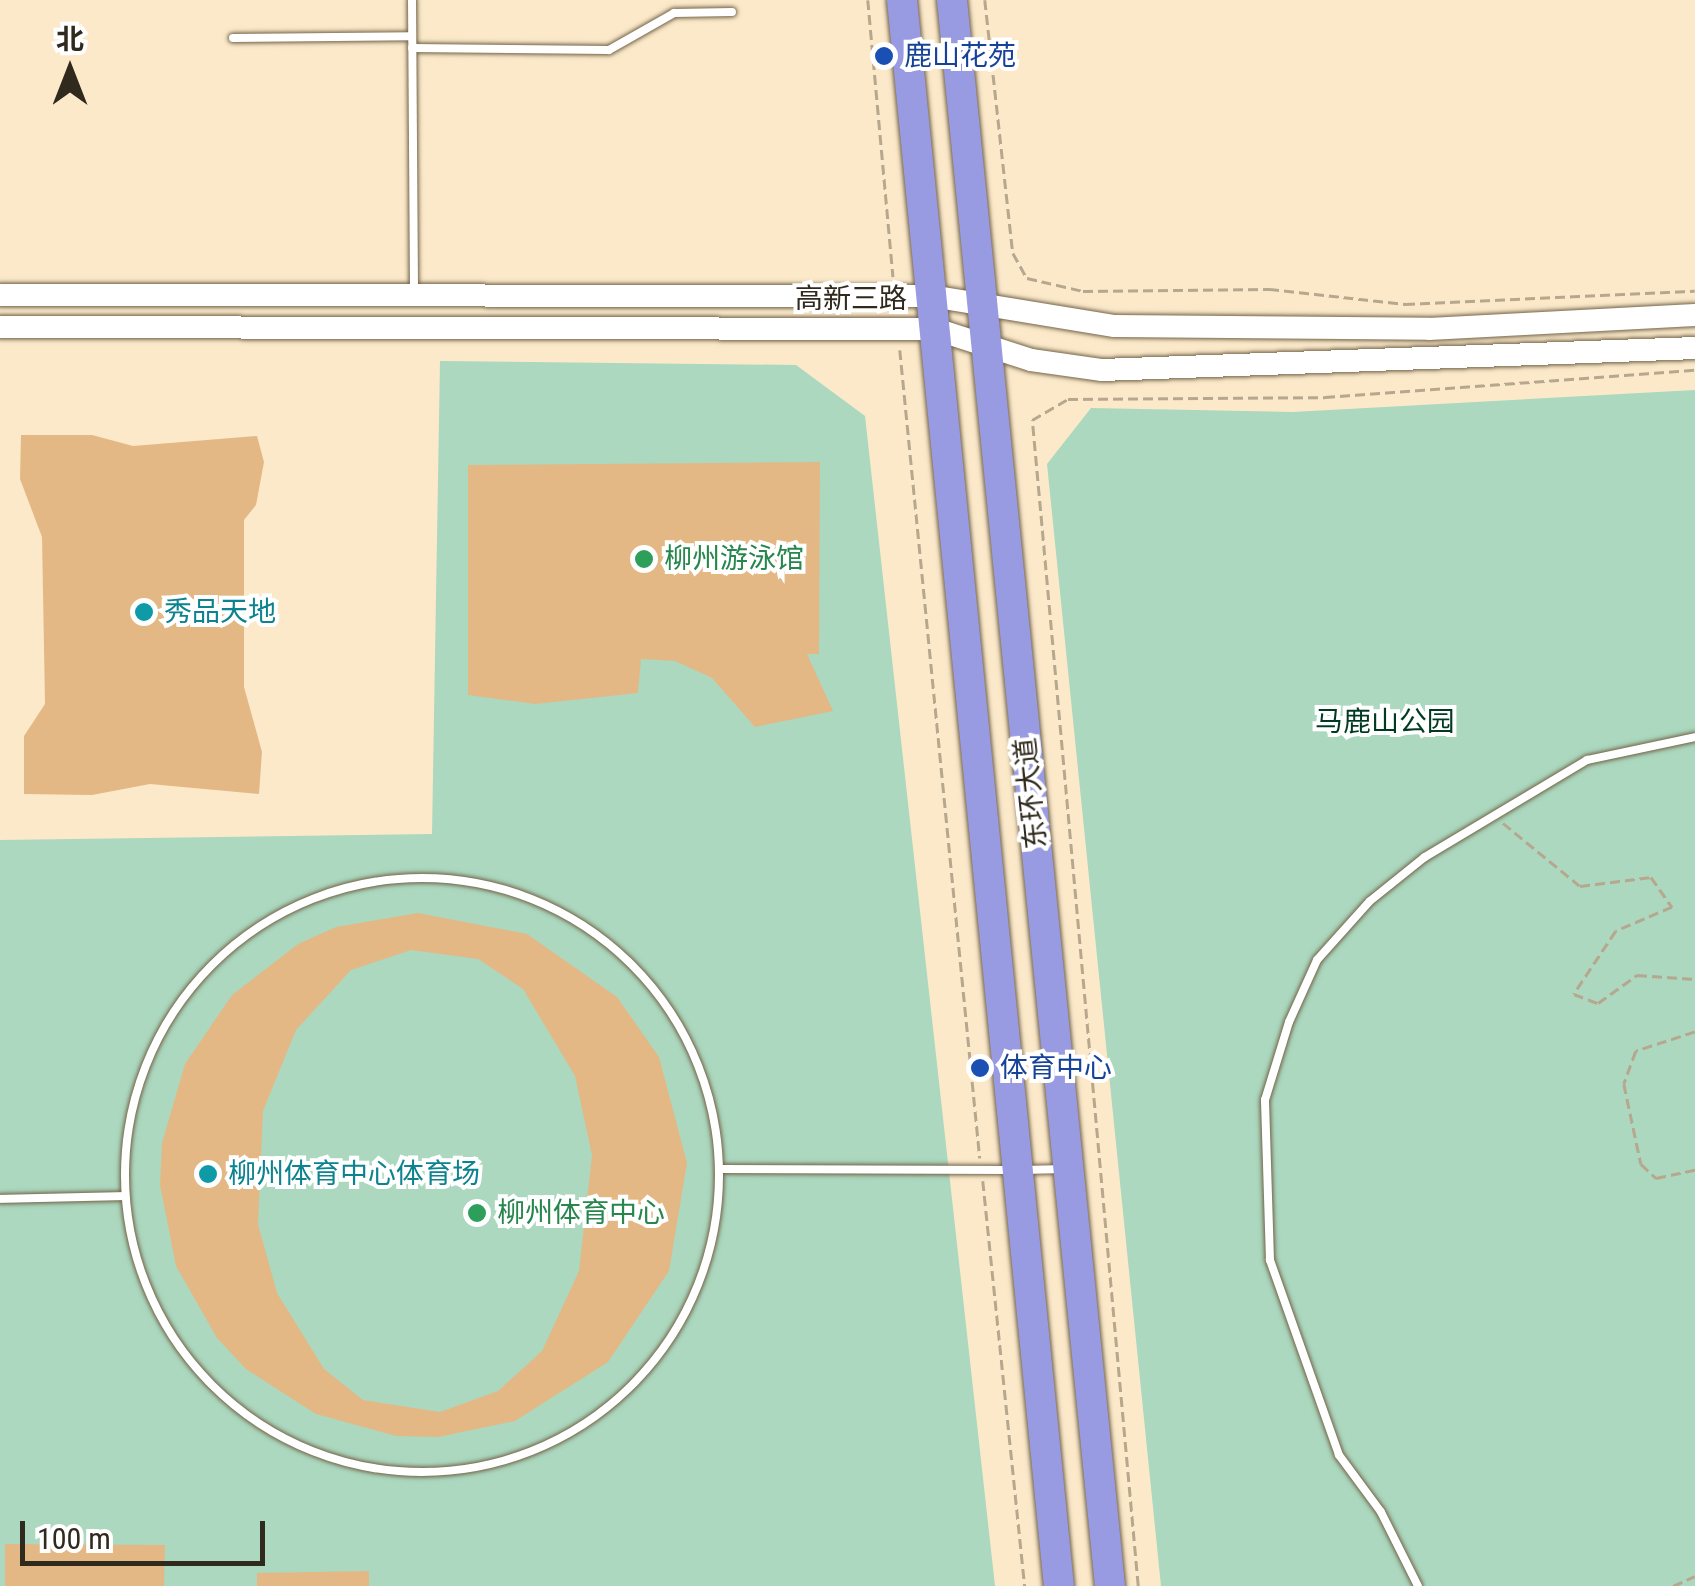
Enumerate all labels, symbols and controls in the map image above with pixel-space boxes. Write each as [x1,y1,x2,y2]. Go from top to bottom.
north arrow [20,20,120,120]
text: 北 [56,23,84,56]
place label: 鹿山花苑 [904,39,1016,73]
marker: 鹿山花苑 [873,45,895,67]
street label: 高新三路 [795,282,907,316]
place label: 柳州游泳馆 [664,542,804,576]
marker: 柳州游泳馆 [633,548,655,570]
place label: 秀品天地 [164,595,276,629]
marker: 秀品天地 [133,601,155,623]
park label: 马鹿山公园 [1315,705,1455,739]
street label: 东环大道 [1008,736,1054,850]
place label: 体育中心 [1000,1051,1112,1085]
marker: 体育中心 [969,1057,991,1079]
place label: 柳州体育中心体育场 [228,1157,480,1191]
marker: 柳州体育中心体育场 [197,1163,219,1185]
place label: 柳州体育中心 [497,1196,665,1230]
marker: 柳州体育中心 [466,1202,488,1224]
scale bar [25,1501,270,1563]
text: 100 m [37,1521,111,1556]

